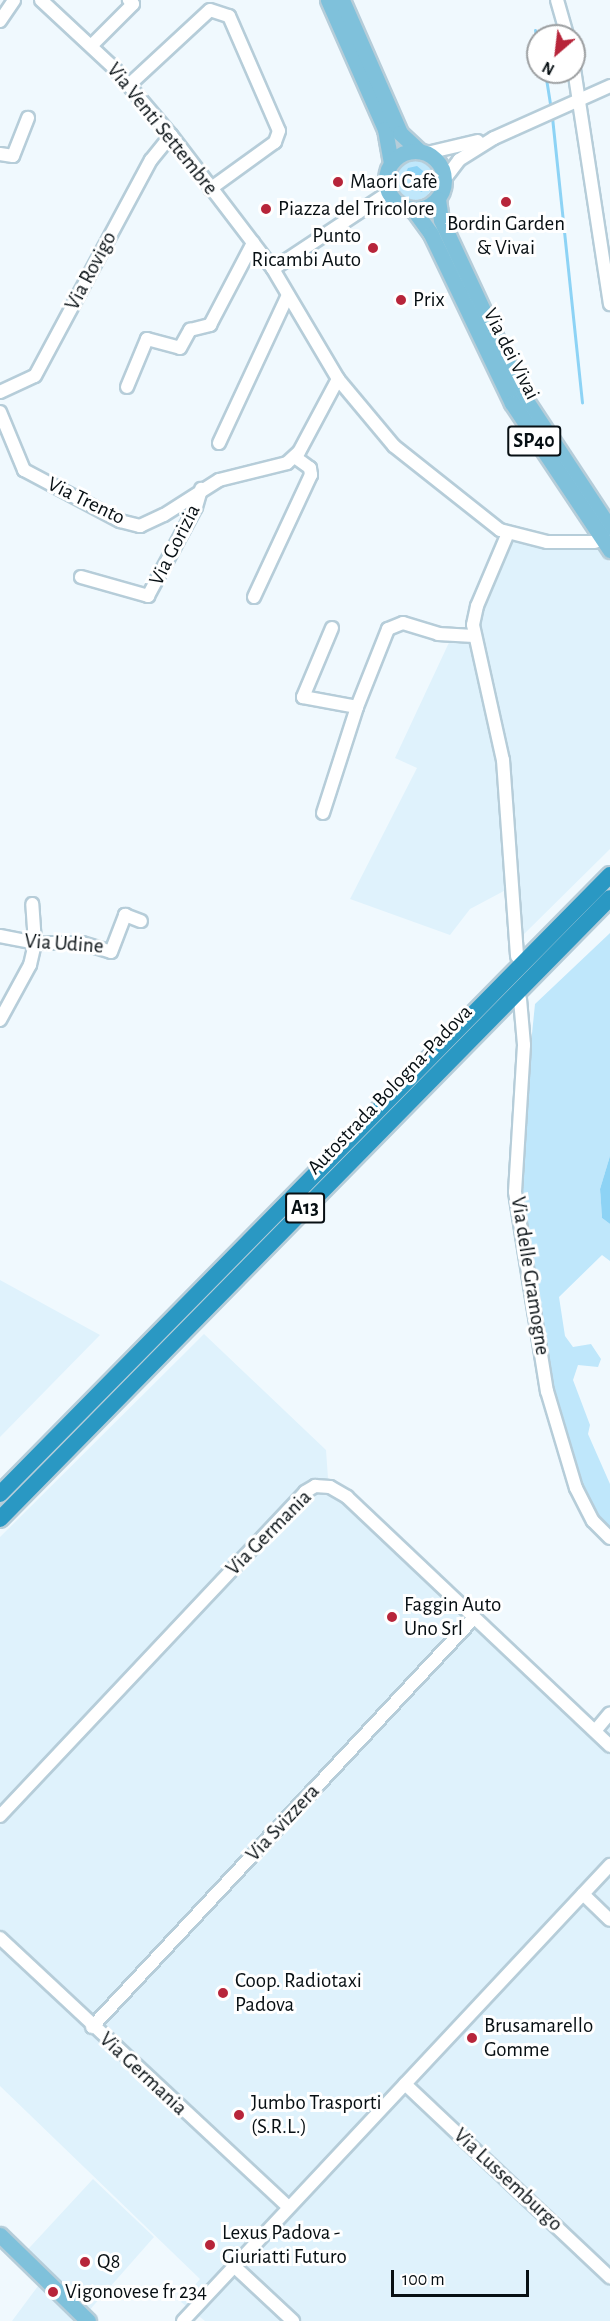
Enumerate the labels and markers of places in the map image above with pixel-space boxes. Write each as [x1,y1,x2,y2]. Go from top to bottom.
place label: Maori Cafè [350,169,438,195]
marker: Maori Cafè [331,175,345,189]
marker: Bordin Garden & Vivai [499,195,513,209]
place label: Piazza del Tricolore [278,196,434,222]
marker: Piazza del Tricolore [259,202,273,216]
place label: Bordin Garden & Vivai [447,211,565,261]
place label: Punto Ricambi Auto [252,223,361,273]
marker: Punto Ricambi Auto [366,241,380,255]
place label: Prix [413,287,445,313]
marker: Prix [394,293,408,307]
place label: Faggin Auto Uno Srl [404,1592,501,1642]
marker: Faggin Auto Uno Srl [385,1610,399,1624]
place label: Coop. Radiotaxi Padova [235,1968,362,2018]
marker: Coop. Radiotaxi Padova [216,1986,230,2000]
place label: Brusamarello Gomme [484,2013,593,2063]
marker: Brusamarello Gomme [465,2031,479,2045]
place label: Jumbo Trasporti (S.R.L.) [251,2090,382,2140]
marker: Jumbo Trasporti (S.R.L.) [232,2108,246,2122]
place label: Lexus Padova - Giuriatti Futuro [222,2220,347,2270]
marker: Lexus Padova - Giuriatti Futuro [203,2238,217,2252]
place label: Q8 [97,2249,120,2275]
marker: Q8 [78,2255,92,2269]
place label: Vigonovese fr 234 [65,2279,207,2305]
marker: Vigonovese fr 234 [46,2285,60,2299]

